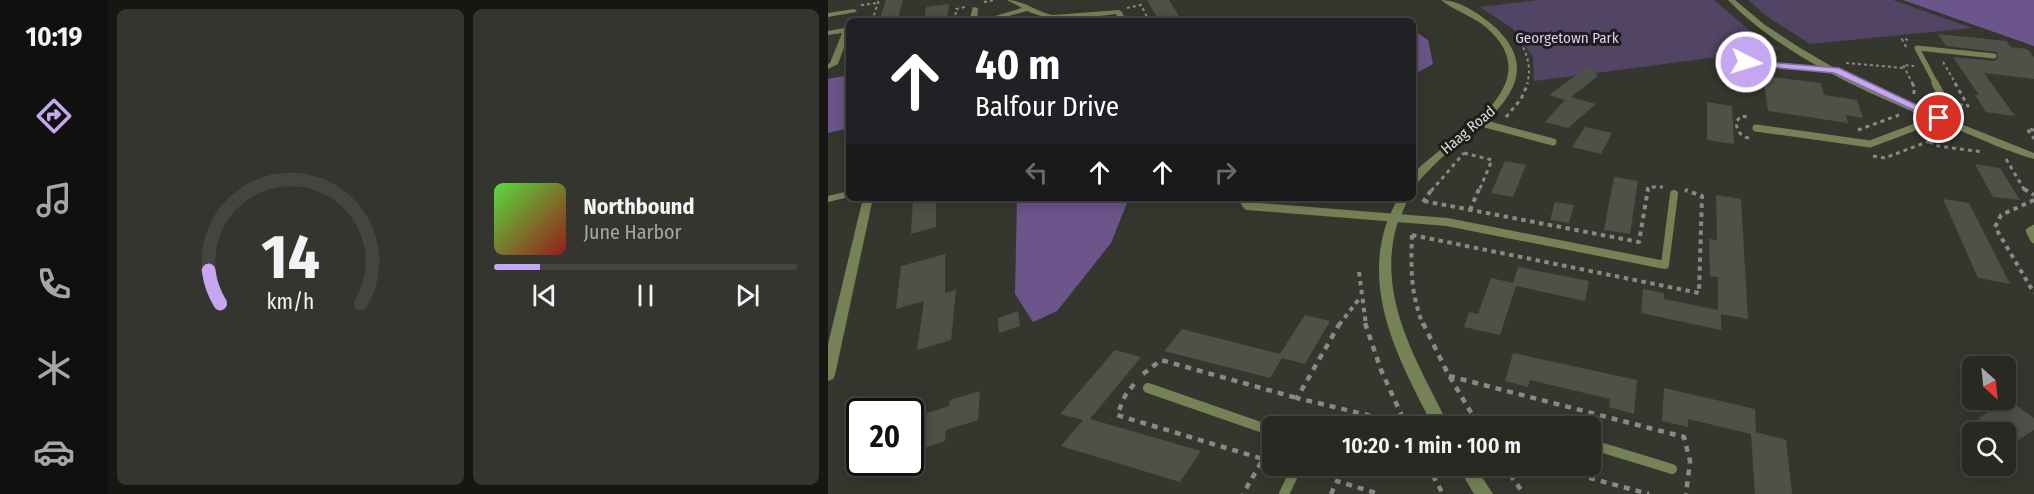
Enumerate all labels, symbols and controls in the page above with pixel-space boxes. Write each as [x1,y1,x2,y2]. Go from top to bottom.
text: 10:19 [26,21,82,53]
park label: Georgetown Park [1515,29,1619,47]
position arrow [1714,30,1778,94]
text: 40 m [975,40,1060,90]
icon: ahead [876,42,954,120]
text: Balfour Drive [975,91,1119,123]
pin [1913,92,1964,143]
icon: directions [33,95,75,137]
icon: arrive [1922,101,1955,134]
street label: Haag Road [1437,102,1499,158]
icon: left [1020,156,1053,189]
icon: ahead [1083,156,1116,189]
icon: ahead [1146,156,1179,189]
icon: right [1209,156,1242,189]
icon: music [33,179,75,221]
text: Northbound [584,193,694,220]
text: 14 [261,220,319,295]
text: June Harbor [584,220,682,244]
icon: phone [33,263,75,305]
icon: previous [528,279,561,312]
icon: pause [629,279,662,312]
icon: next [731,279,764,312]
text: km/h [266,289,314,315]
icon: climate [33,347,75,389]
north arrow [1962,356,2016,410]
map controls [1962,356,2016,476]
speed limit sign: 20 [846,398,924,476]
button: search [1962,422,2016,476]
icon: car [33,431,75,473]
text: 10:20 · 1 min · 100 m [1342,432,1521,459]

